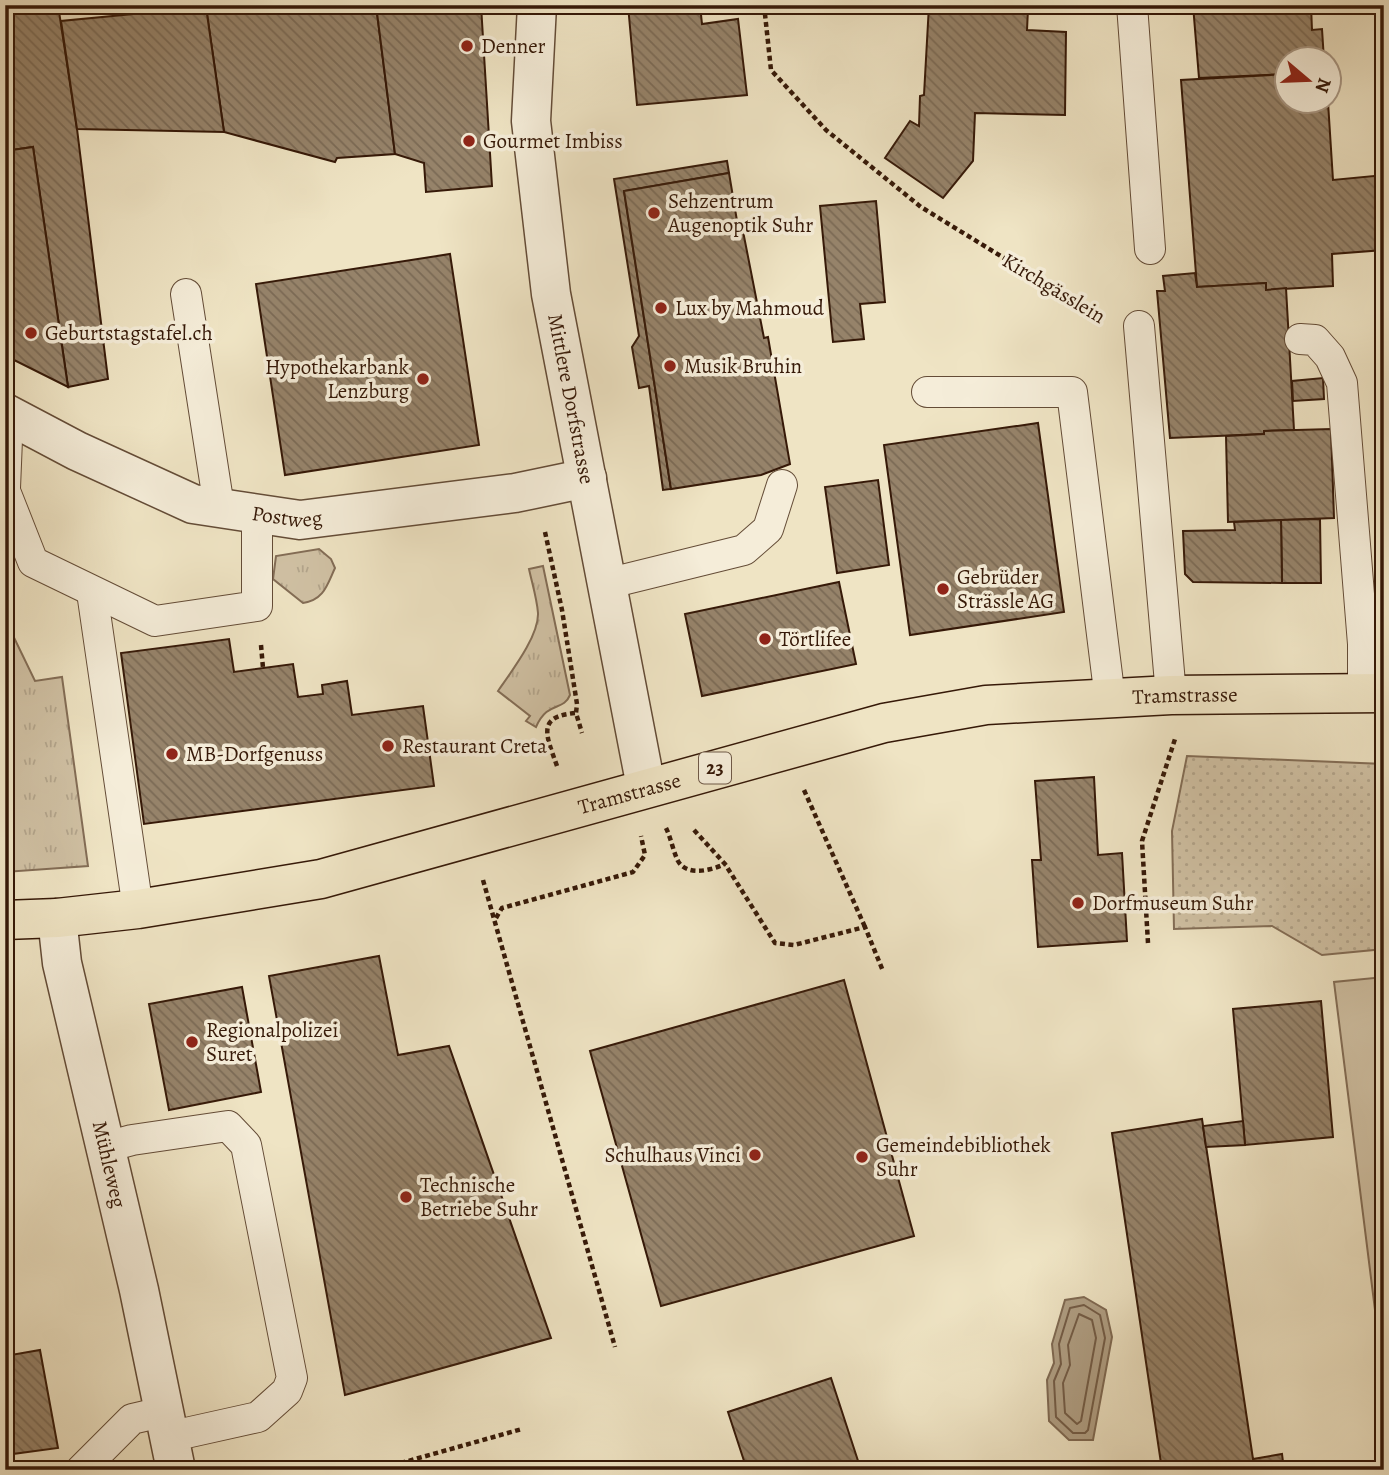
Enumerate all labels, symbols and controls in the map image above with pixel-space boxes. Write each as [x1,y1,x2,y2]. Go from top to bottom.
place label: Denner [481,32,546,60]
marker: Denner [459,38,475,54]
north arrow [1274,46,1344,116]
text: N [1309,74,1338,96]
place label: Gourmet Imbiss [483,127,623,155]
marker: Gourmet Imbiss [461,133,477,149]
place label: Sehzentrum Augenoptik Suhr [667,187,813,239]
marker: Sehzentrum Augenoptik Suhr [646,205,662,221]
street label: Kirchgässlein [997,246,1111,330]
place label: Lux by Mahmoud [675,294,825,322]
marker: Lux by Mahmoud [653,300,669,316]
street label: Mittlere Dorfstrasse [541,311,601,486]
place label: Geburtstagstafel.ch [45,319,213,347]
marker: Geburtstagstafel.ch [23,325,39,341]
place label: Musik Bruhin [684,352,802,380]
place label: Hypothekarbank Lenzburg [265,353,410,405]
marker: Musik Bruhin [662,358,678,374]
marker: Hypothekarbank Lenzburg [415,371,431,387]
street label: Postweg [250,499,324,534]
place label: Gebrüder Strässle AG [957,563,1054,615]
marker: Gebrüder Strässle AG [935,581,951,597]
place label: Törtlifee [779,625,851,653]
marker: Törtlifee [757,631,773,647]
street label: Tramstrasse [1132,680,1238,711]
place label: Restaurant Creta [402,732,547,760]
marker: Restaurant Creta [380,738,396,754]
place label: MB-Dorfgenuss [186,740,323,768]
marker: MB-Dorfgenuss [164,746,180,762]
road number: 23 [699,752,731,783]
street label: Tramstrasse [575,766,684,821]
place label: Dorfmuseum Suhr [1092,889,1254,917]
marker: Dorfmuseum Suhr [1070,895,1086,911]
place label: Regionalpolizei Suret [206,1016,338,1068]
marker: Regionalpolizei Suret [184,1034,200,1050]
street label: Mühleweg [86,1118,133,1211]
place label: Gemeindebibliothek Suhr [876,1131,1051,1183]
place label: Schulhaus Vinci [605,1141,741,1169]
marker: Schulhaus Vinci [747,1147,763,1163]
marker: Gemeindebibliothek Suhr [854,1149,870,1165]
place label: Technische Betriebe Suhr [420,1171,538,1223]
marker: Technische Betriebe Suhr [398,1189,414,1205]

